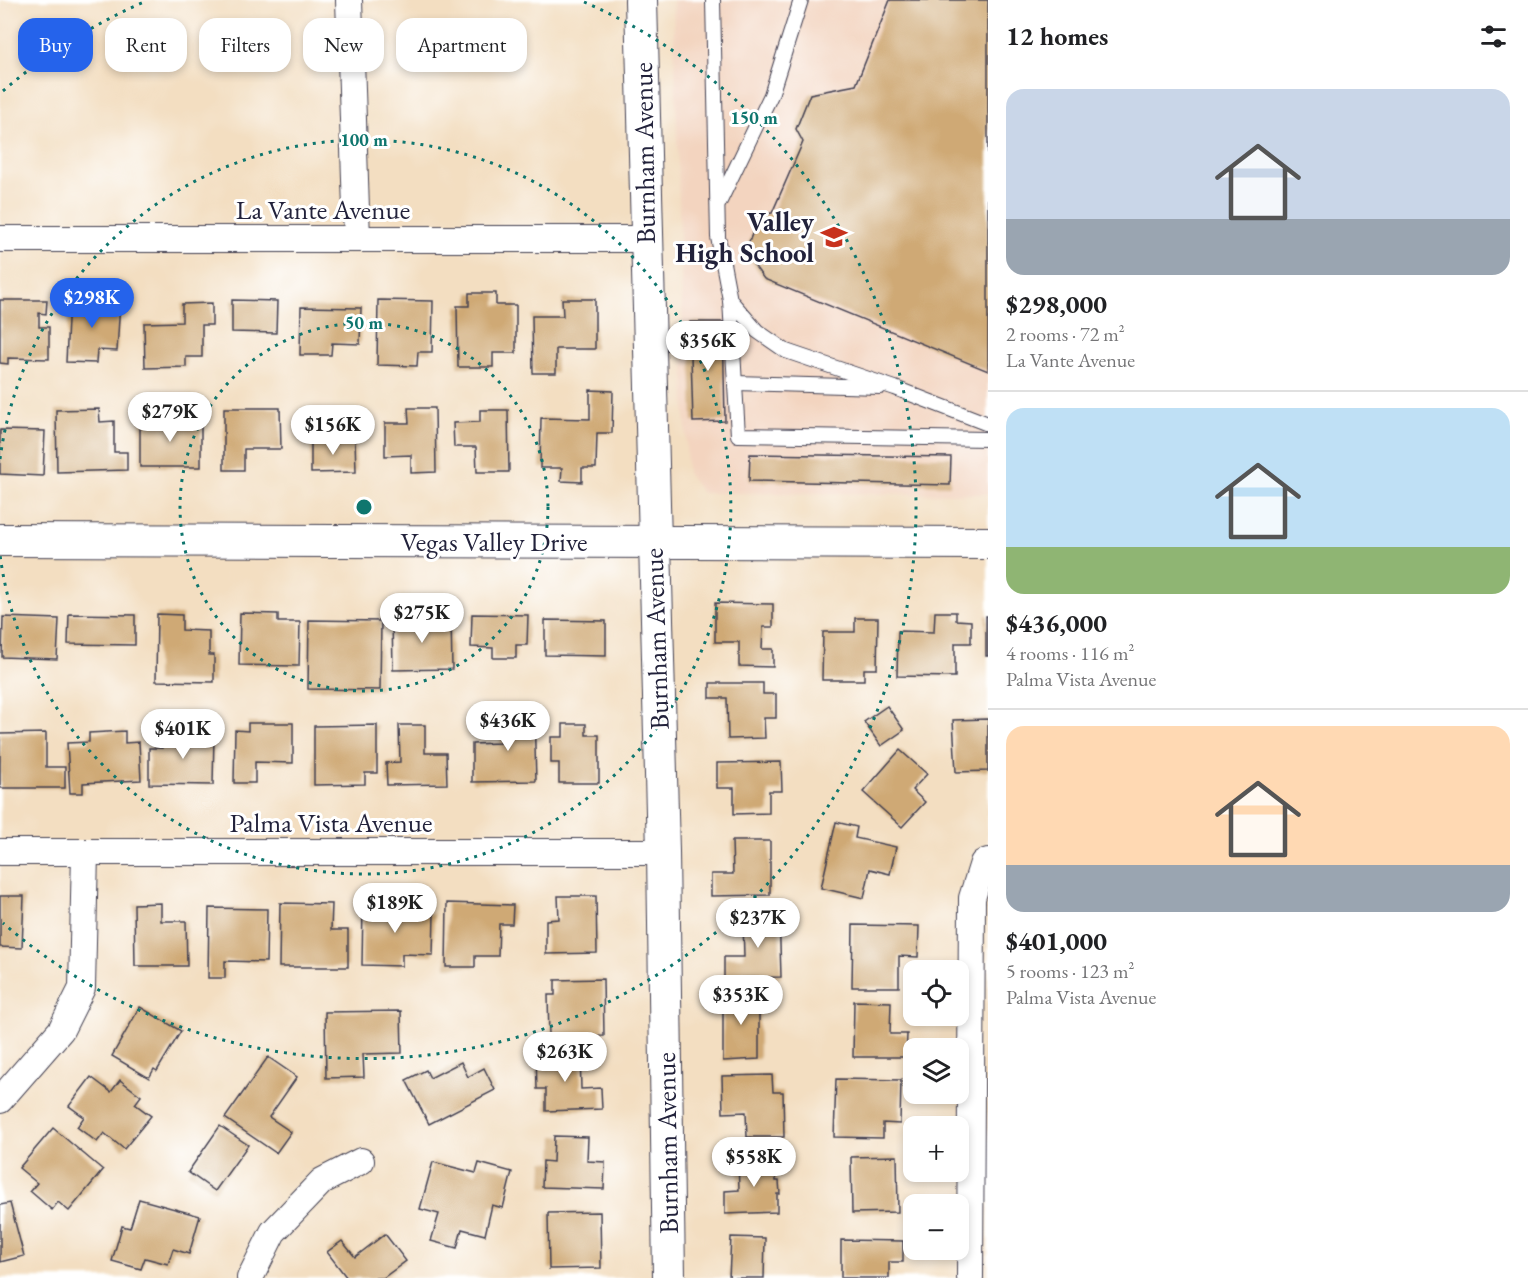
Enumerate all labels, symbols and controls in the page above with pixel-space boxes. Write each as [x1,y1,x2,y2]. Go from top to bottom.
chip: Buy [18,18,93,72]
chip: Rent [105,18,187,72]
chip: Filters [199,18,291,72]
chip: New [303,18,384,72]
chip: Apartment [396,18,527,72]
text: 12 homes [1006,19,1108,53]
icon: filters [1477,20,1510,53]
street label: Burnham Avenue [625,62,663,244]
text: 150 m [730,106,778,129]
text: 100 m [340,128,388,151]
icon: home [1204,128,1312,236]
street label: La Vante Avenue [236,192,410,227]
place label: Valley High School [675,204,815,270]
school or university icon: Valley High School [819,222,849,252]
pin: $298K [50,278,134,329]
text: $298K [64,284,120,310]
text: $298,000 [1006,287,1107,321]
text: 50 m [345,311,383,334]
pin: $356K [666,321,750,372]
text: 2 rooms · 72 m² [1006,321,1125,347]
text: $356K [680,327,736,353]
text: La Vante Avenue [1006,347,1135,373]
pin: $279K [128,392,212,443]
text: $279K [142,398,198,424]
pin: $156K [291,405,375,456]
text: $156K [305,411,361,437]
icon: home [1204,447,1312,555]
centre of rings [354,497,374,517]
street label: Vegas Valley Drive [400,524,588,559]
street label: Burnham Avenue [635,547,677,731]
pin: $275K [380,593,464,644]
text: $275K [394,599,450,625]
text: $436,000 [1006,606,1107,640]
text: 4 rooms · 116 m² [1006,640,1134,666]
text: Palma Vista Avenue [1006,666,1156,692]
pin: $436K [466,701,550,752]
text: $436K [480,707,536,733]
pin: $401K [141,709,225,760]
text: $401K [155,715,211,741]
icon: home [1204,765,1312,873]
street label: Palma Vista Avenue [229,805,433,840]
pin: $189K [353,883,437,934]
text: $189K [367,889,423,915]
pin: $237K [716,898,800,949]
text: $237K [730,904,786,930]
text: $401,000 [1006,924,1107,958]
text: 5 rooms · 123 m² [1006,958,1134,984]
map controls [903,960,969,1260]
button: locate [903,960,969,1026]
pin: $353K [699,975,783,1026]
text: $353K [713,981,769,1007]
text: Palma Vista Avenue [1006,984,1156,1010]
pin: $263K [523,1032,607,1083]
text: $263K [537,1038,593,1064]
button: layers [903,1038,969,1104]
street label: Burnham Avenue [648,1052,686,1234]
button: + [903,1116,969,1182]
pin: $558K [712,1137,796,1188]
text: $558K [726,1143,782,1169]
button: − [903,1194,969,1260]

